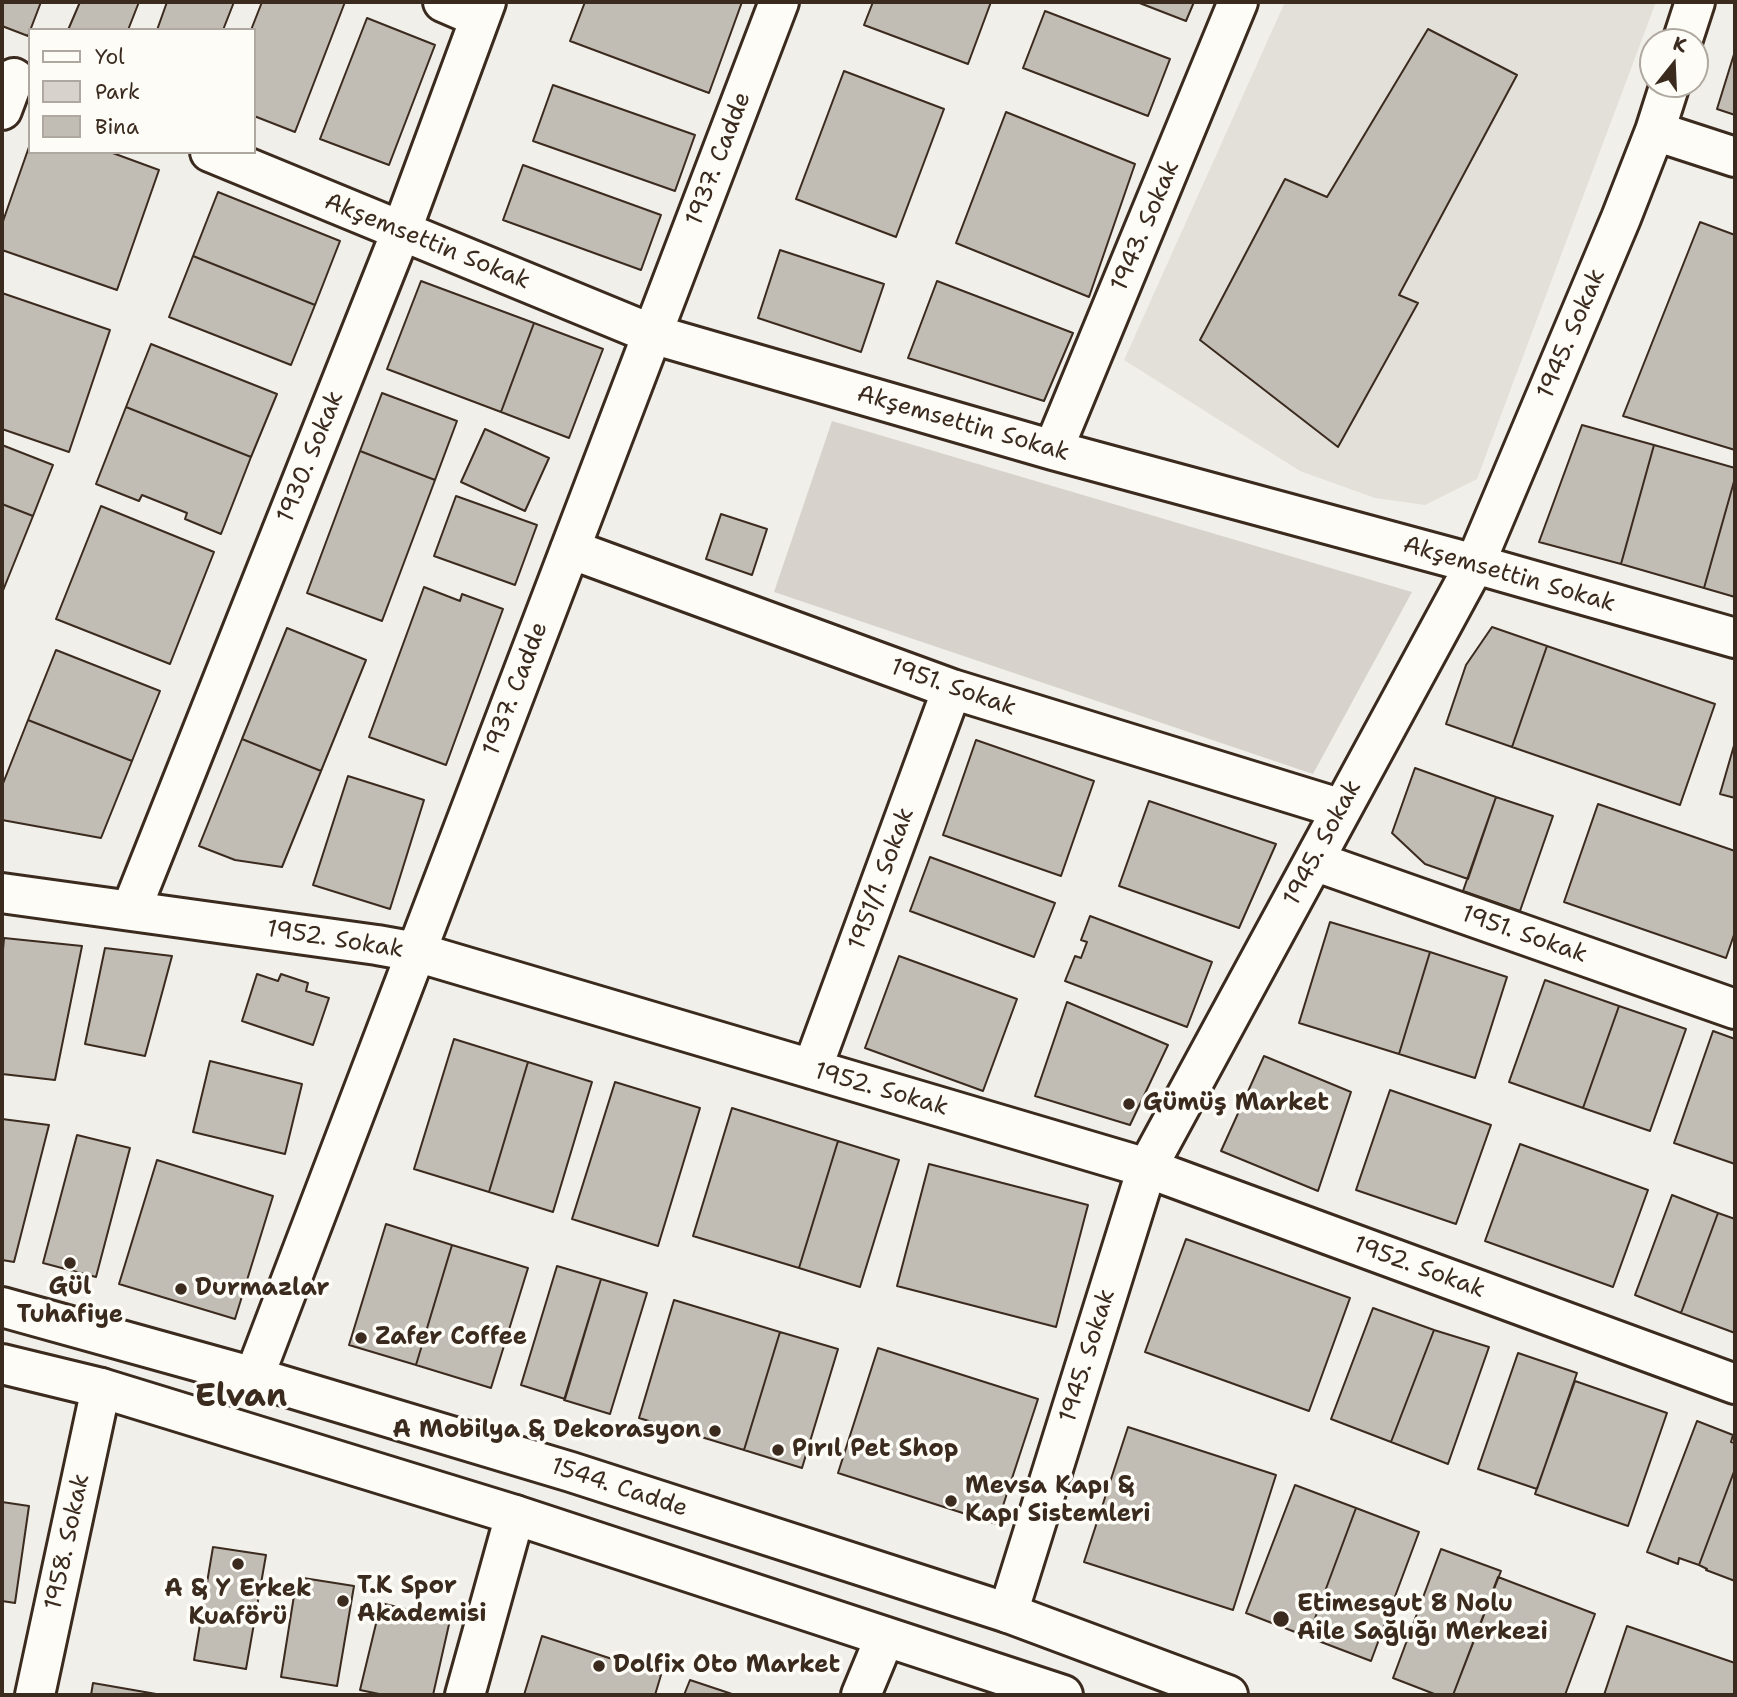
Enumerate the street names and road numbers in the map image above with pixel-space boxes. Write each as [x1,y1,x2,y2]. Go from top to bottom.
street label: 1937. Cadde [680,88,758,230]
street label: 1943. Sokak [1106,156,1186,296]
street label: Akşemsettin Sokak [320,188,534,296]
street label: 1945. Sokak [1532,265,1612,403]
street label: Akşemsettin Sokak [854,380,1072,468]
street label: 1930. Sokak [272,387,350,527]
street label: Akşemsettin Sokak [1400,531,1618,619]
street label: 1937. Cadde [477,618,555,760]
street label: 1951. Sokak [886,653,1020,723]
street label: 1945. Sokak [1278,775,1368,911]
street label: 1951/1. Sokak [843,804,921,954]
street label: 1951. Sokak [1457,900,1591,970]
street label: 1952. Sokak [265,915,405,965]
street label: 1952. Sokak [811,1057,951,1123]
street label: 1952. Sokak [1349,1231,1489,1305]
street label: 1945. Sokak [1054,1286,1122,1426]
street label: 1544. Cadde [547,1452,691,1524]
street label: 1958. Sokak [40,1471,96,1613]

